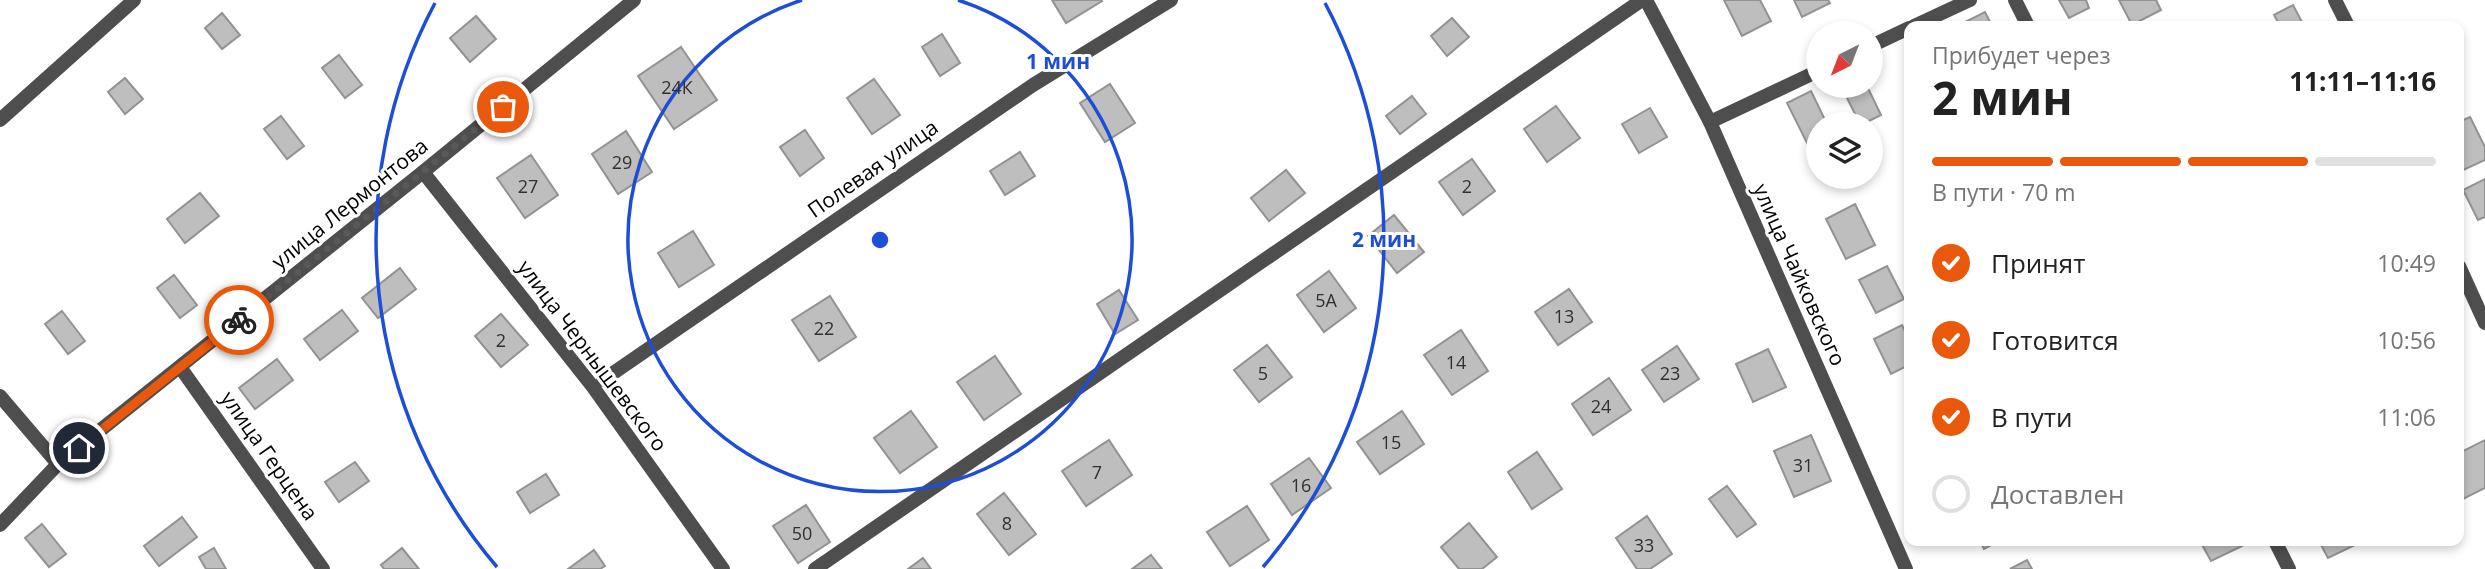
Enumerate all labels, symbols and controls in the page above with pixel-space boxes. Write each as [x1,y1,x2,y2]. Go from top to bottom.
north arrow [1806,21,1883,98]
map controls [1806,21,1883,189]
text: Прибудет через [1932,39,2111,71]
text: 1 мин [1026,47,1090,75]
text: 11:11–11:16 [2289,63,2436,99]
text: 2 мин [1932,66,2073,128]
house number: 24К [661,75,693,99]
pin [473,77,533,137]
icon: bag [484,88,522,126]
button: layers [1806,112,1883,189]
street label: Полевая улица [802,113,943,224]
street label: улица Лермонтова [266,132,433,275]
house number: 29 [612,150,632,174]
house number: 27 [518,174,538,198]
house number: 2 [1462,174,1472,198]
text: В пути · 70 m [1932,176,2076,208]
street label: улица Чайковского [1747,179,1853,370]
text: 2 мин [1352,225,1416,253]
centre of rings [868,228,892,252]
icon: check [1932,244,1970,282]
text: Принят [1991,245,2085,281]
text: 10:49 [2377,247,2436,279]
street label: улица Чернышевского [512,254,674,457]
courier [204,285,274,355]
house number: 5А [1315,288,1337,312]
icon: bike [220,301,258,339]
house number: 13 [1554,304,1574,328]
house number: 22 [814,316,834,340]
icon: check [1932,321,1970,359]
text: Готовится [1991,322,2119,358]
text: 10:56 [2377,324,2436,356]
house number: 2 [496,328,506,352]
house number: 14 [1446,350,1466,374]
house number: 5 [1258,361,1268,385]
house number: 23 [1660,361,1680,385]
street label: улица Герцена [215,385,325,526]
house number: 24 [1591,394,1611,418]
icon: check [1932,398,1970,436]
text: В пути [1991,399,2072,435]
text: 11:06 [2377,401,2436,433]
pin [49,418,109,478]
icon: home [60,429,98,467]
house number: 15 [1381,430,1401,454]
house number: 31 [1793,453,1813,477]
house number: 7 [1092,460,1102,484]
house number: 16 [1291,473,1311,497]
text: Доставлен [1991,476,2124,512]
house number: 8 [1002,511,1012,535]
house number: 50 [792,521,812,545]
house number: 33 [1634,533,1654,557]

